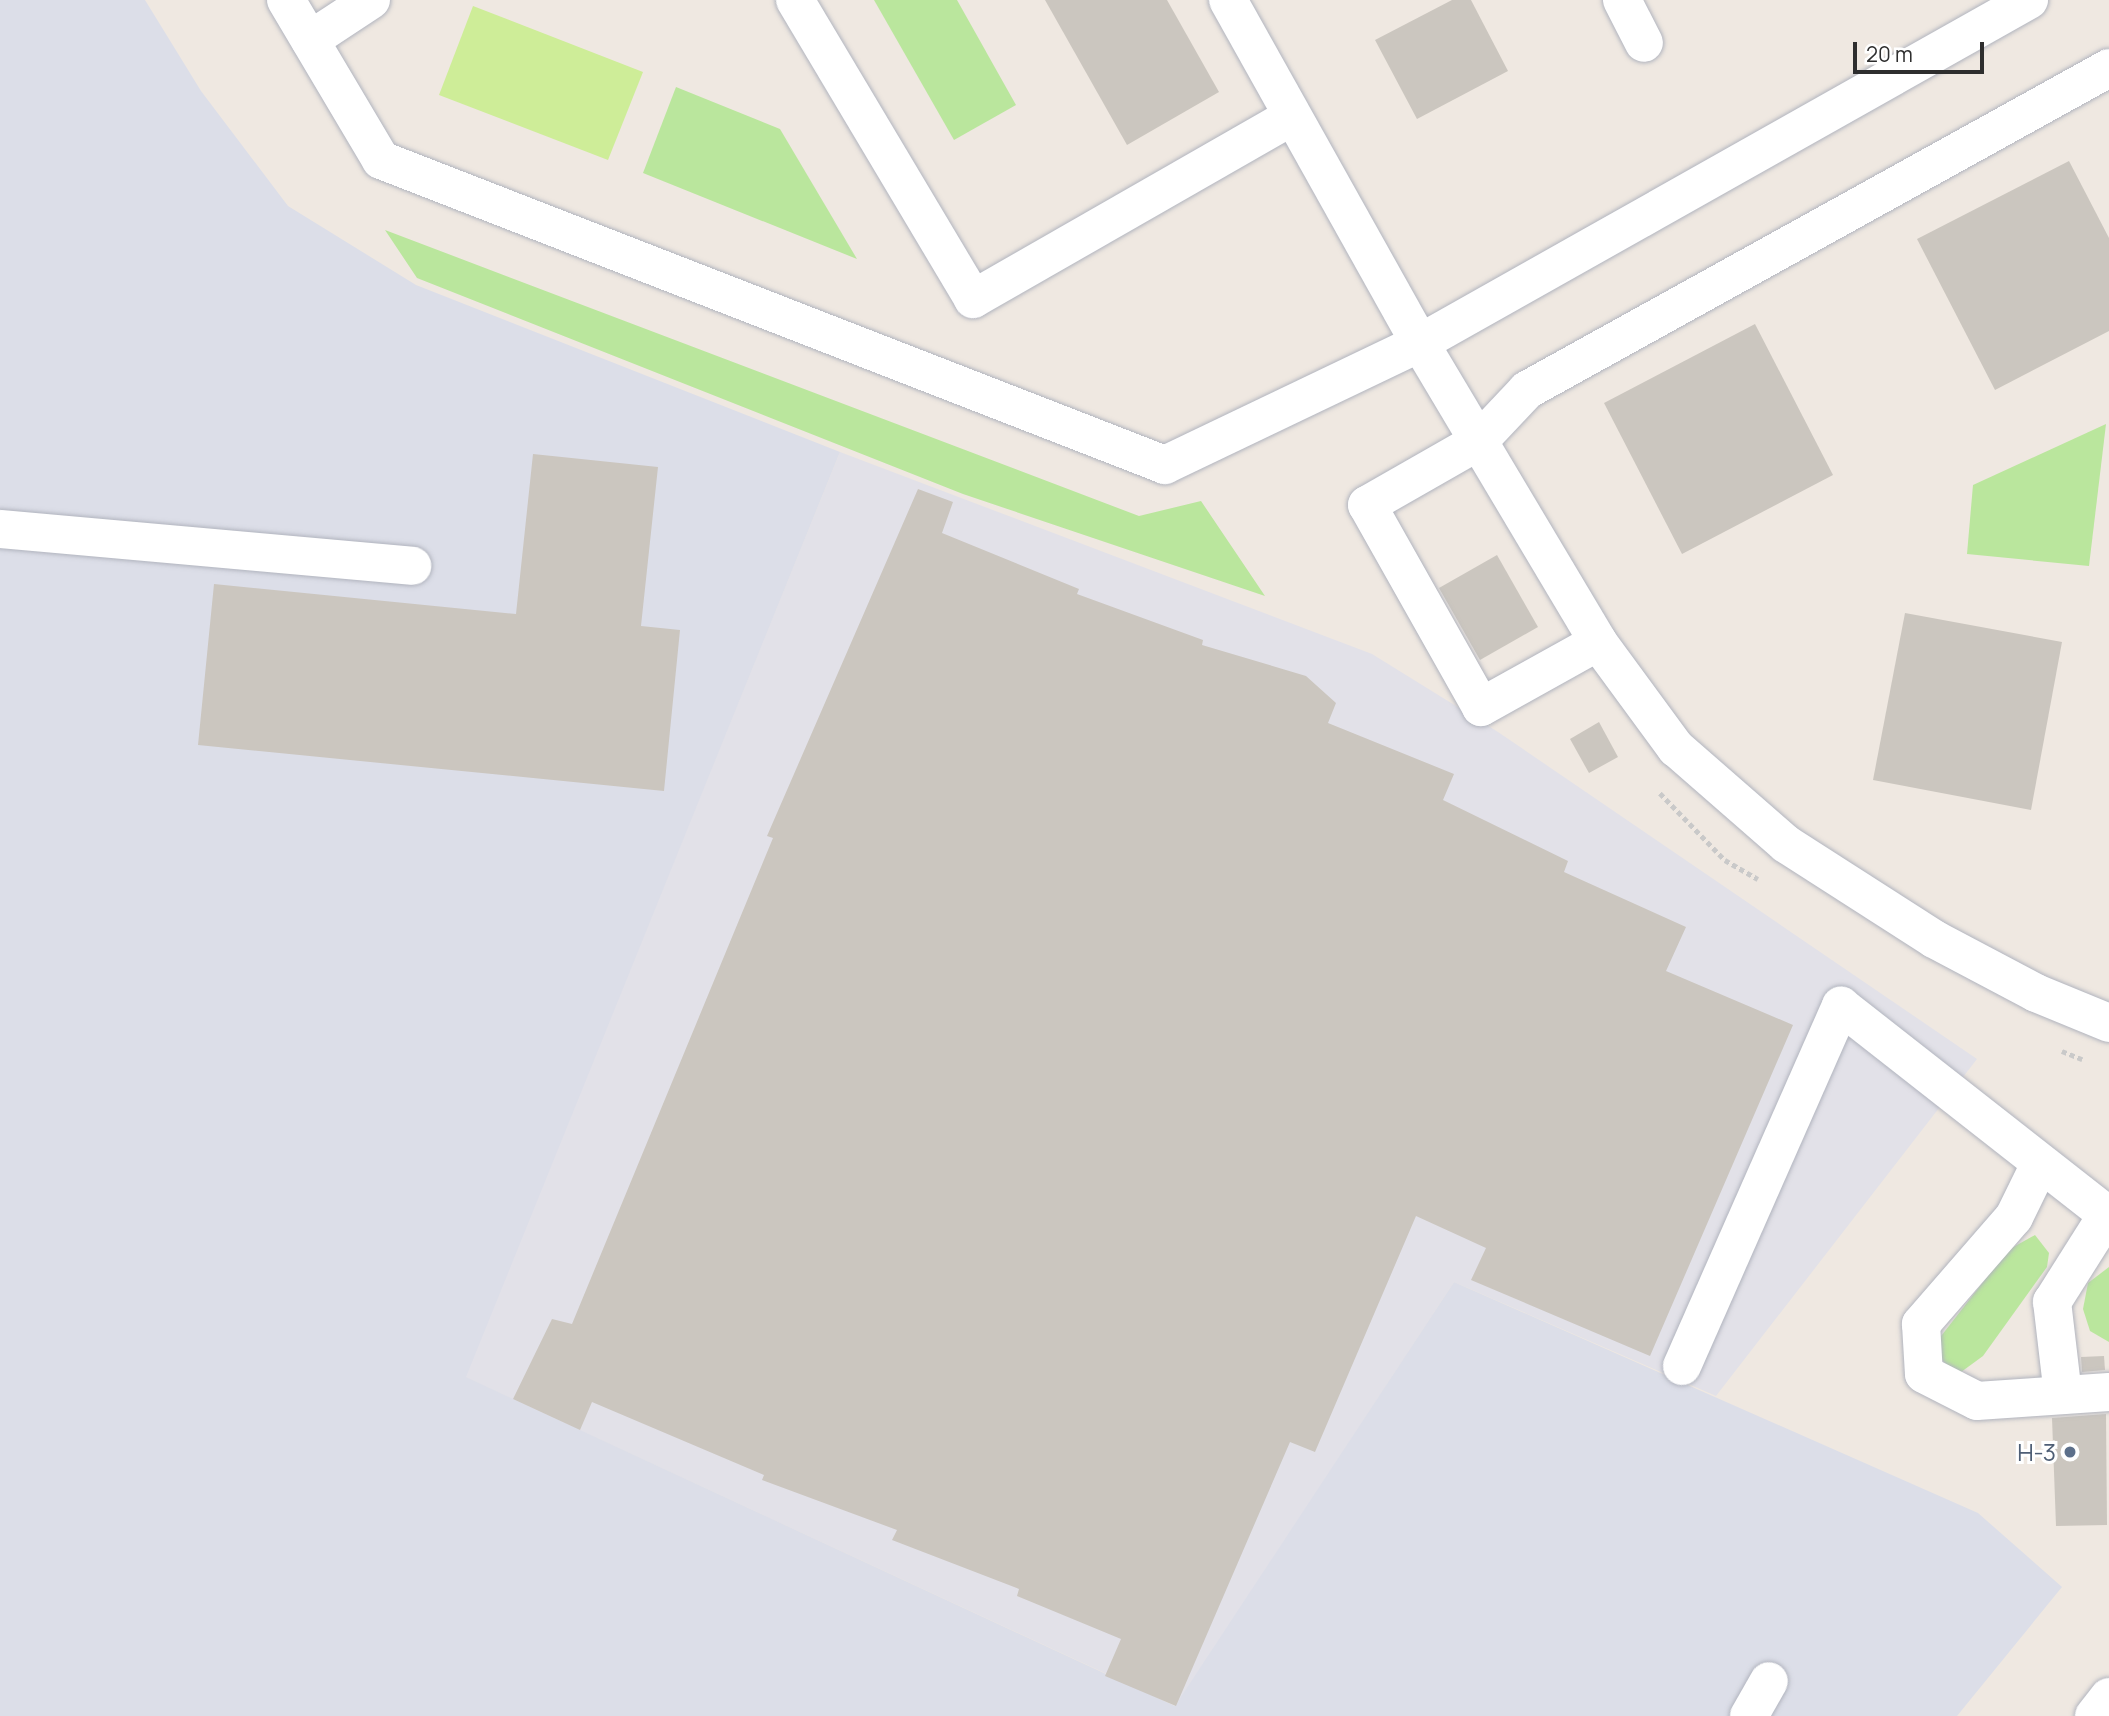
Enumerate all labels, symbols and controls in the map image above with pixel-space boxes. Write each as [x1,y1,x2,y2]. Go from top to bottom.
scale bar [1857,28,1988,72]
text: 20 m [1866,40,1913,68]
place label: Н-3 [2017,1438,2056,1466]
marker: Н-3 [2062,1444,2078,1460]

